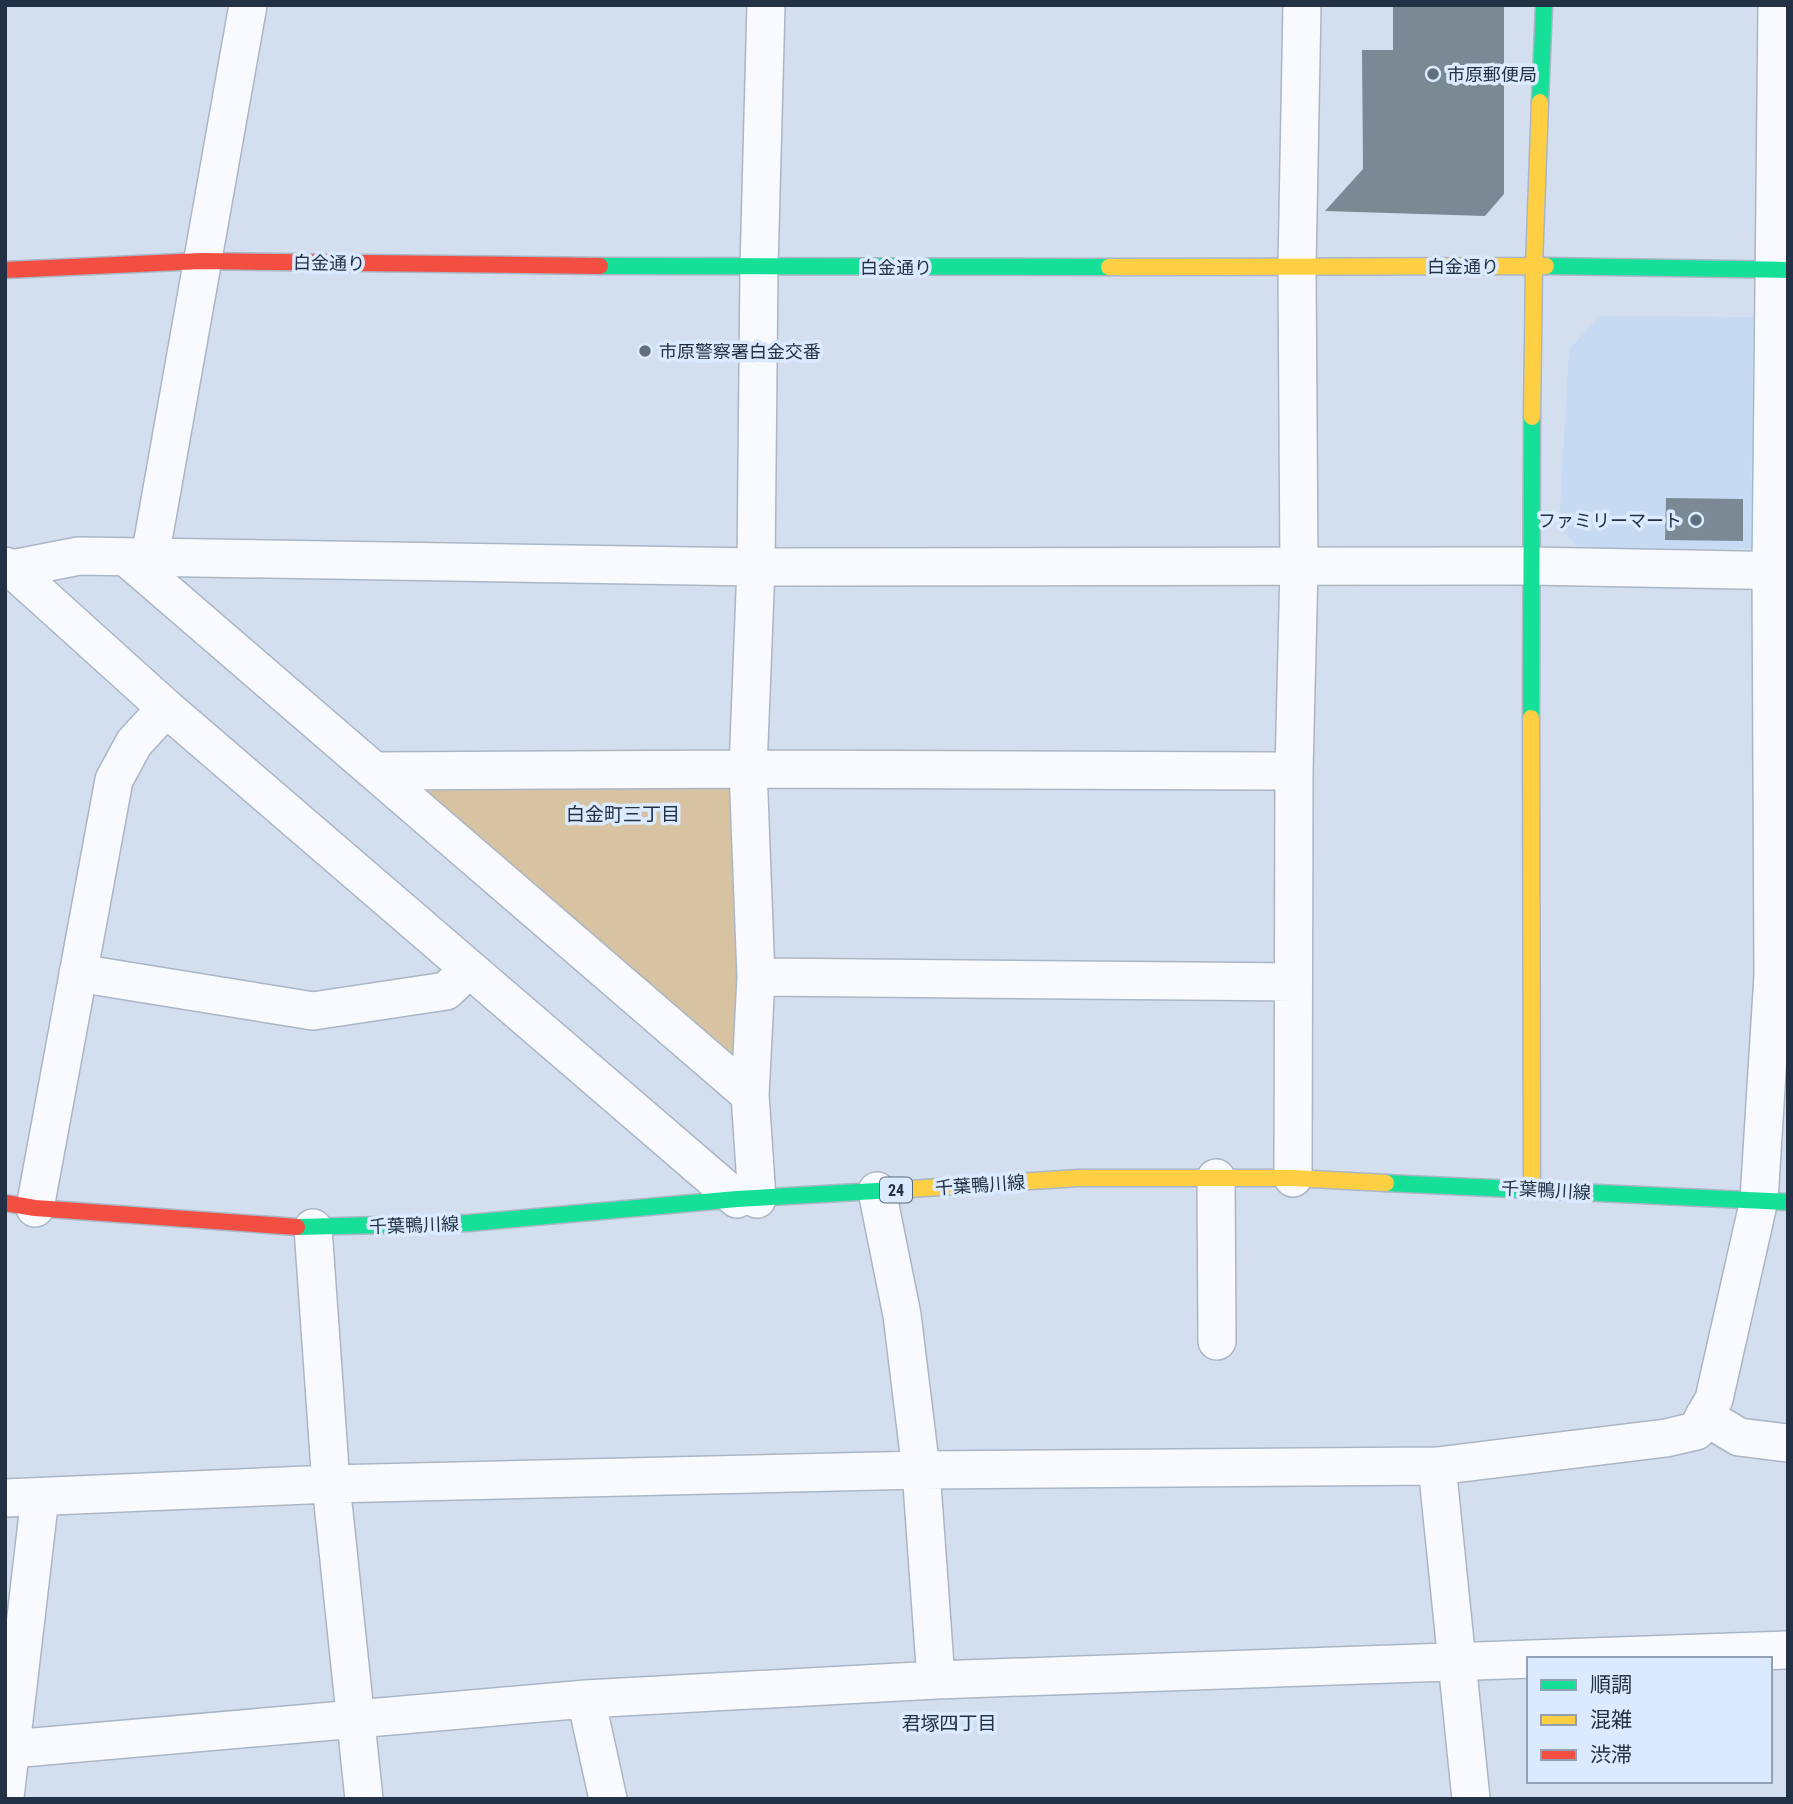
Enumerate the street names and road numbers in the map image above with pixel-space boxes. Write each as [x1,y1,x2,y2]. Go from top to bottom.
street label: 白金通り [293,252,365,274]
street label: 白金通り [1427,256,1499,277]
street label: 白金通り [860,257,932,278]
street label: 千葉鴨川線 [934,1171,1026,1199]
street label: 千葉鴨川線 [1501,1177,1591,1203]
road number: 24 [880,1178,912,1202]
street label: 千葉鴨川線 [369,1213,459,1237]

